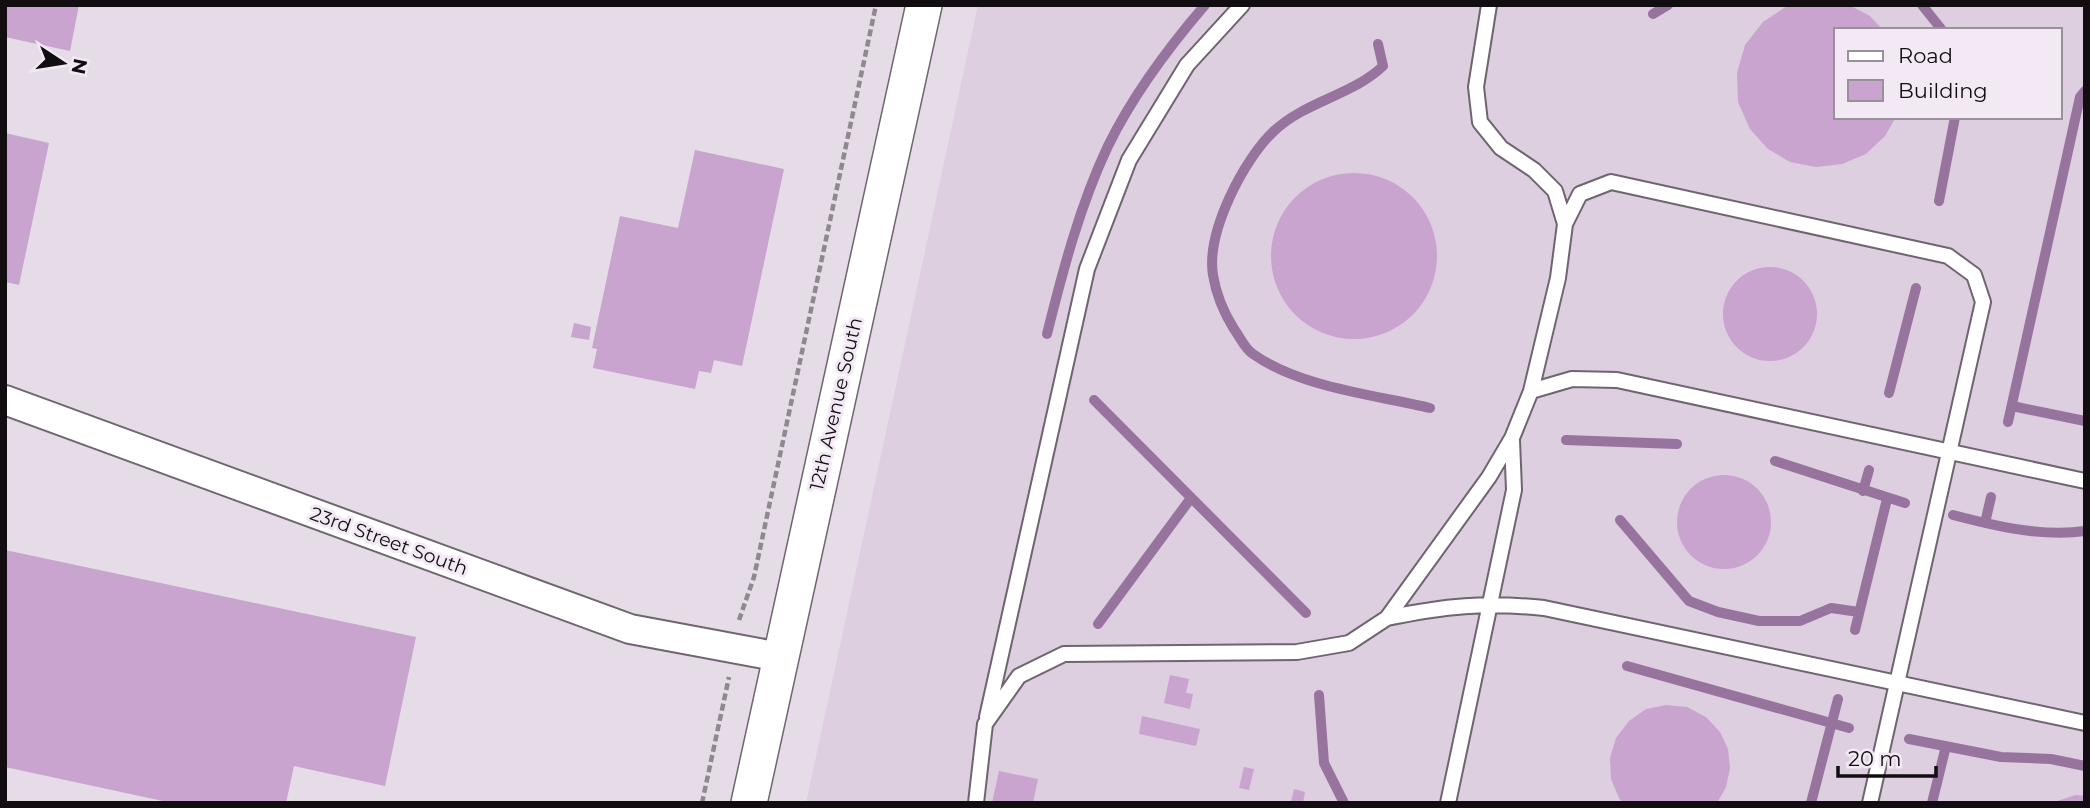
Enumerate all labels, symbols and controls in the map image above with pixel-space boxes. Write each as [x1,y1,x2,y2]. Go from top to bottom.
north arrow [28,28,98,98]
legend [1834,28,2062,119]
text: Road [1898,43,1953,68]
text: N [66,57,92,76]
text: Building [1898,78,1988,103]
street label: 12th Avenue South [805,315,867,493]
street label: 23rd Street South [307,502,471,580]
scale bar [1838,734,1936,778]
text: 20 m [1848,746,1902,771]

